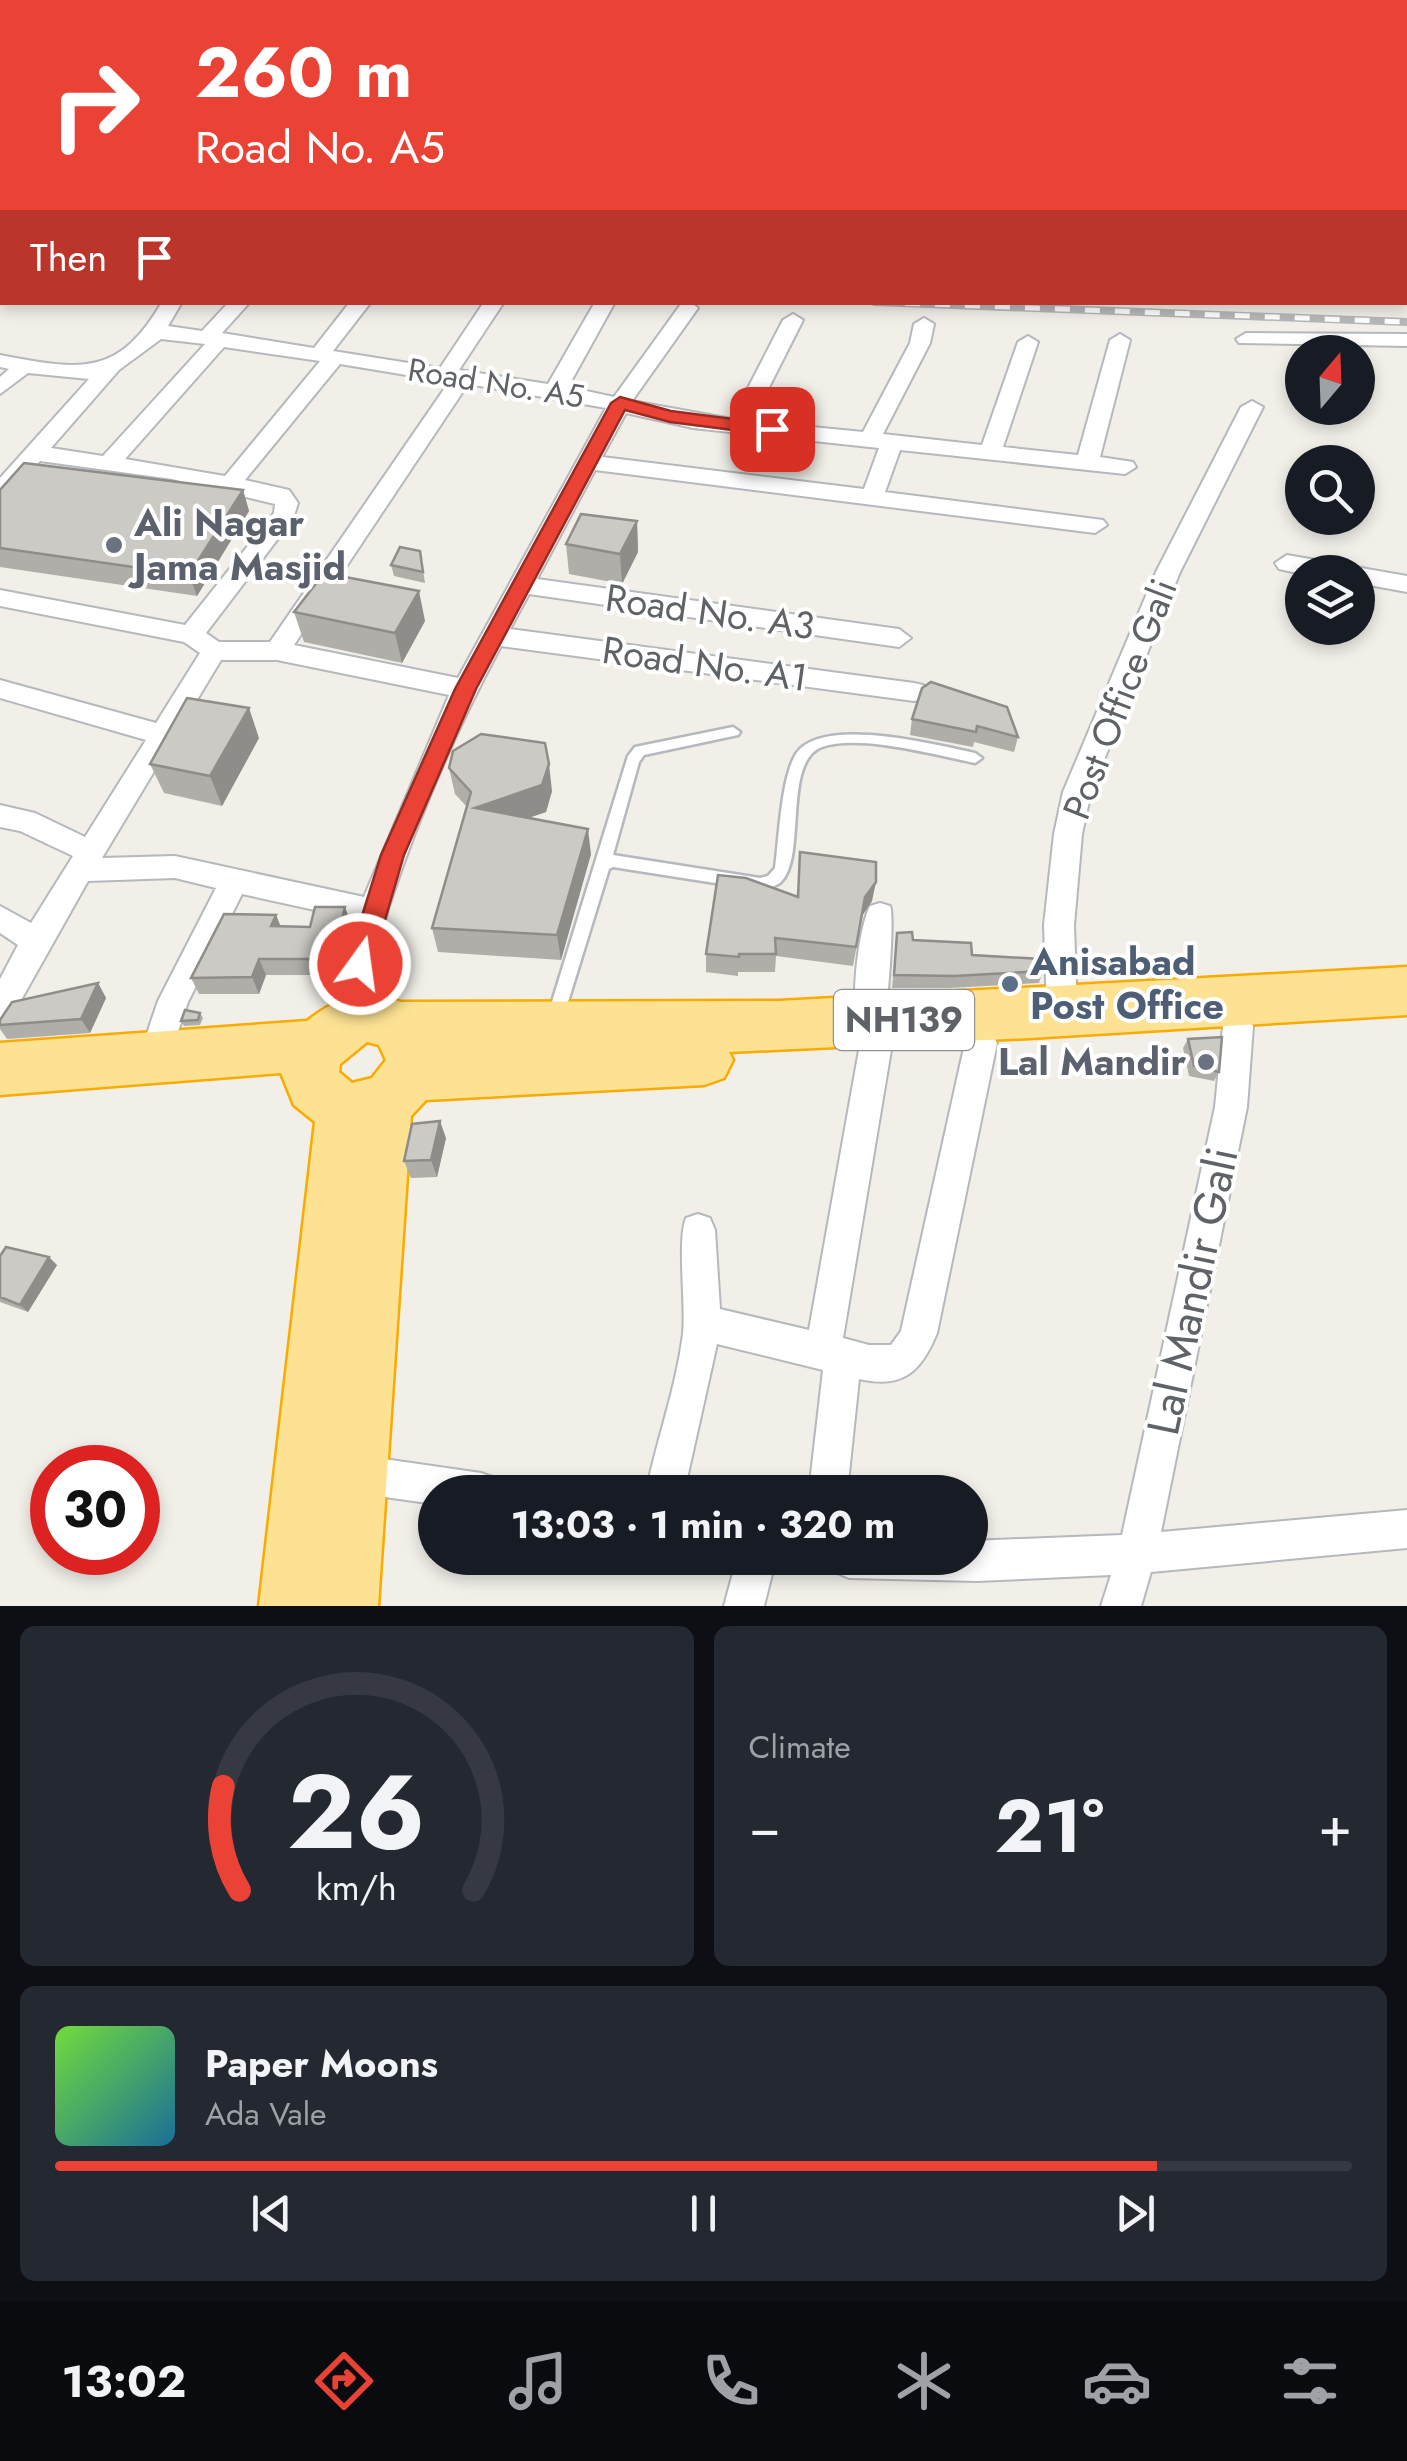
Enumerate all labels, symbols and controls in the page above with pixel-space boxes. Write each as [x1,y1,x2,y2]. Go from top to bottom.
text: 260 m [195,22,413,123]
icon: right [30,40,160,170]
text: Road No. A5 [195,115,445,180]
text: Then [30,230,107,285]
icon: arrive [127,230,182,285]
north arrow [1285,335,1375,425]
map controls [1285,335,1375,645]
street label: Road No. A5 [405,346,587,420]
pin [730,387,815,472]
icon: arrive [745,402,800,457]
button: search [1285,445,1375,535]
place label: Ali Nagar Jama Masjid [127,495,346,594]
marker: Ali Nagar Jama Masjid [103,534,125,556]
button: layers [1285,555,1375,645]
street label: Road No. A3 [602,570,818,653]
street label: Post Office Gali [1048,571,1191,827]
street label: Road No. A1 [599,622,811,705]
position arrow [308,912,412,1016]
place label: Anisabad Post Office [1029,934,1224,1033]
marker: Anisabad Post Office [999,973,1021,995]
road number: NH139 [834,990,974,1050]
place label: Lal Mandir [998,1034,1186,1089]
marker: Lal Mandir [1195,1051,1217,1073]
street label: Lal Mandir Gali [1130,1141,1255,1441]
speed limit sign: 30 [30,1445,160,1575]
text: 13:03 · 1 min · 320 m [511,1497,895,1552]
text: Climate [749,1724,851,1770]
text: 26 [288,1737,426,1887]
text: 21° [995,1772,1104,1880]
text: − [749,1787,781,1867]
text: + [1318,1787,1352,1867]
text: km/h [316,1862,397,1913]
text: Paper Moons [205,2036,438,2091]
text: Ada Vale [205,2091,327,2137]
icon: previous [244,2186,299,2241]
icon: pause [676,2186,731,2241]
icon: next [1108,2186,1163,2241]
icon: directions [309,2346,379,2416]
icon: music [503,2346,573,2416]
icon: phone [696,2346,766,2416]
icon: climate [889,2346,959,2416]
icon: car [1082,2346,1152,2416]
icon: filters [1275,2346,1345,2416]
text: 13:02 [62,2349,186,2414]

